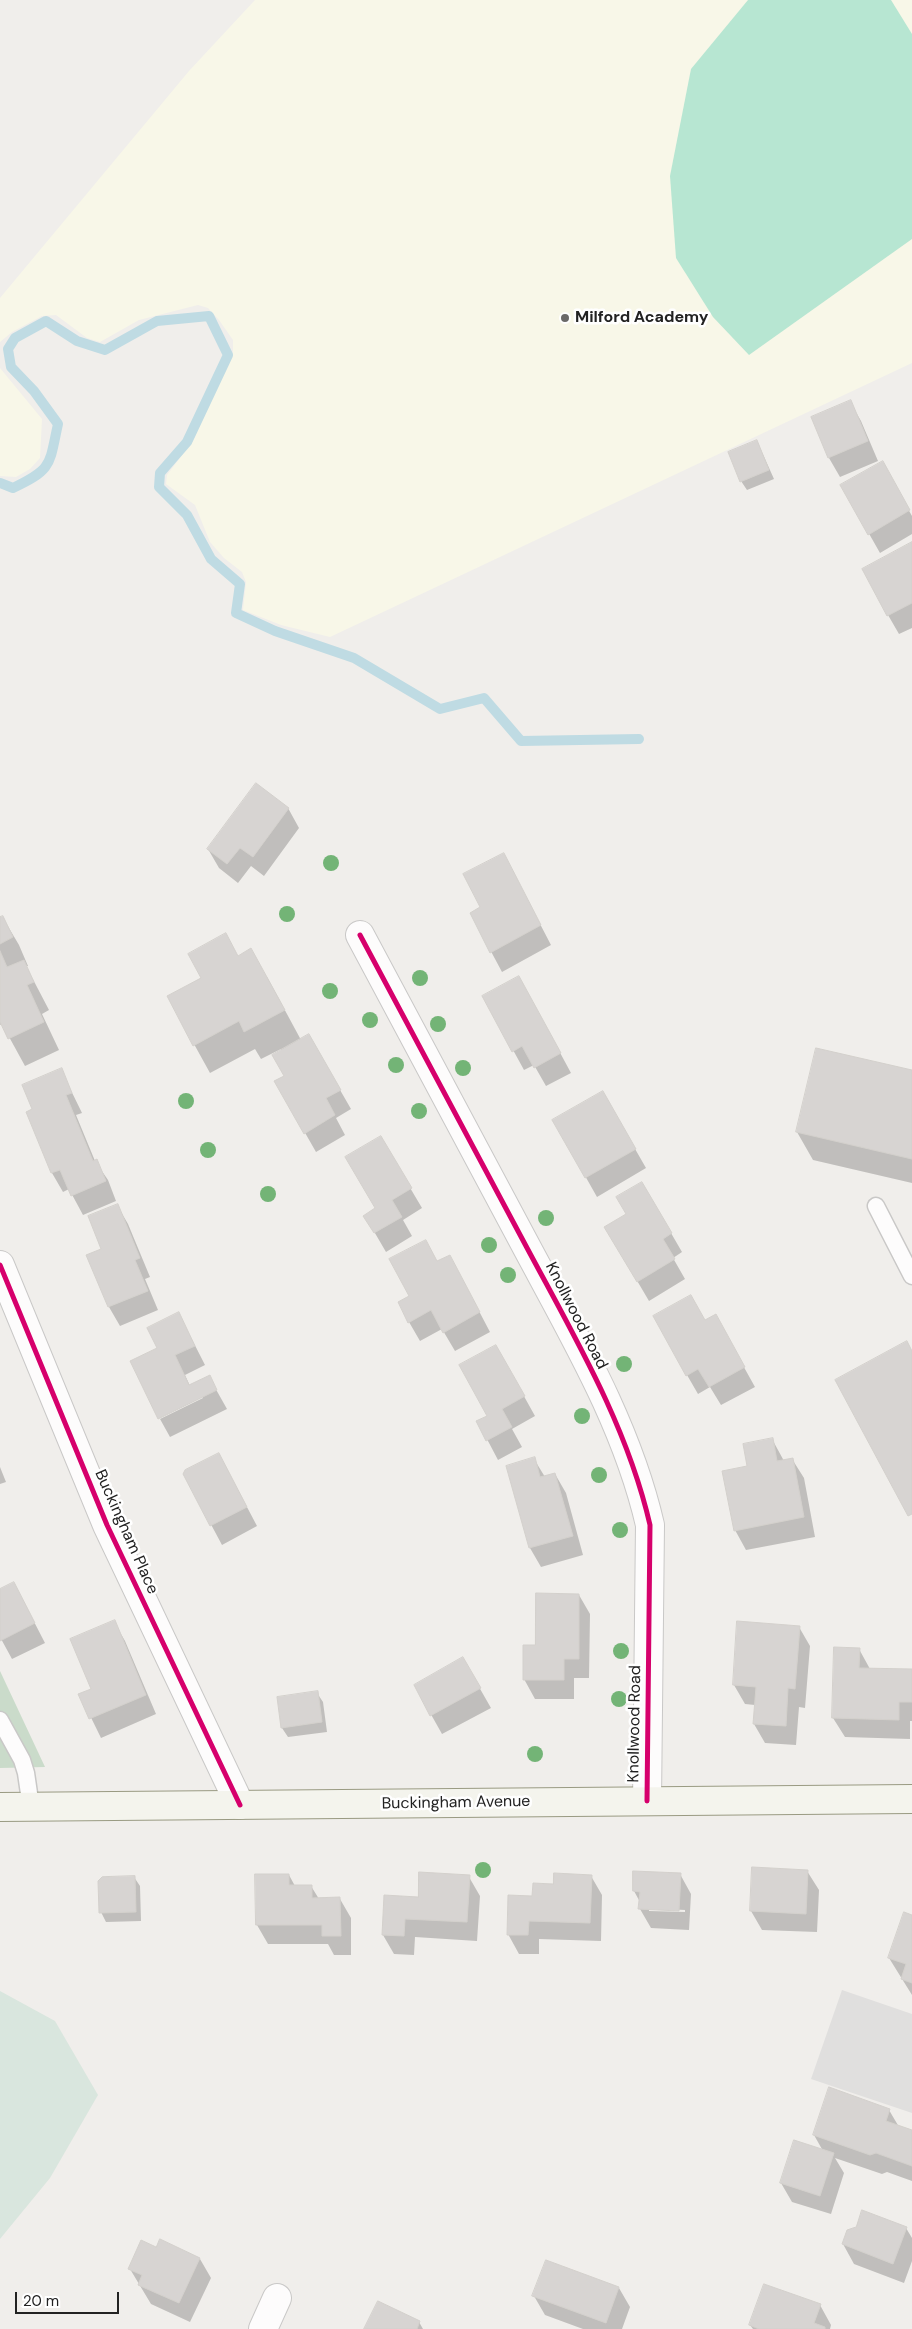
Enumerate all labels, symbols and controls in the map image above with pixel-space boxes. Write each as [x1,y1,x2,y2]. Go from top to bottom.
place label: Milford Academy [575,308,708,328]
marker: Milford Academy [559,312,571,324]
street label: Knollwood Road [541,1259,611,1373]
street label: Buckingham Place [90,1467,162,1597]
street label: Knollwood Road [624,1665,646,1783]
street label: Buckingham Avenue [381,1792,531,1814]
scale bar [18,2282,121,2314]
text: 20 m [23,2291,59,2311]

